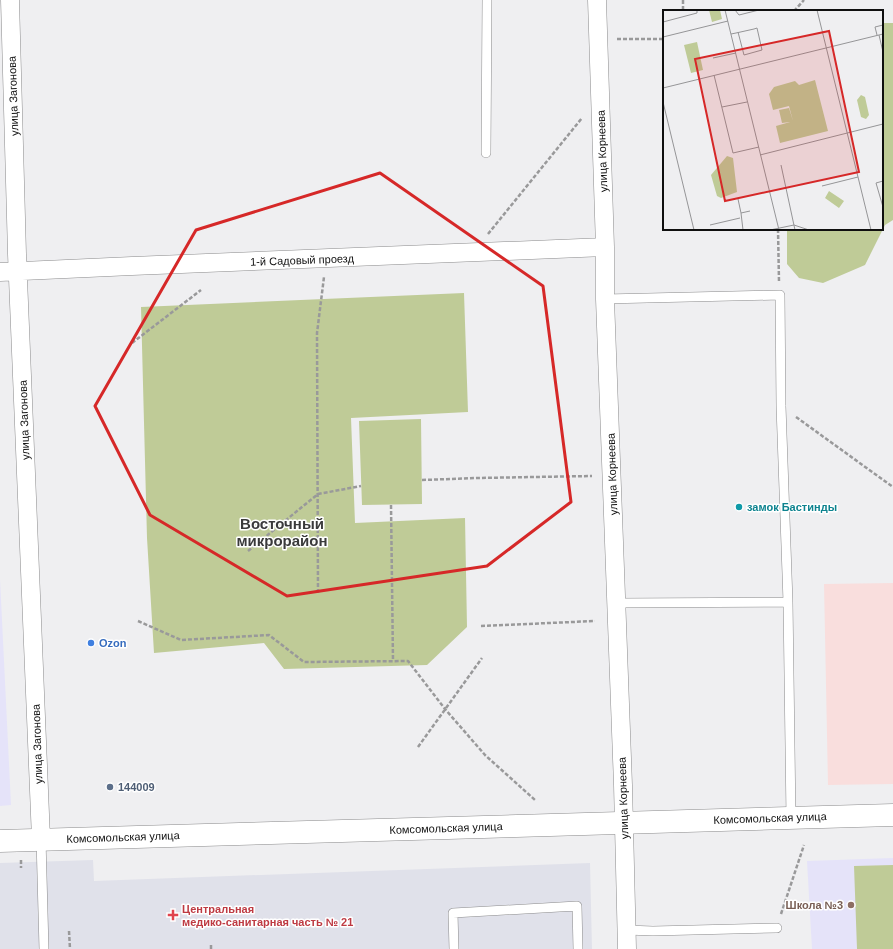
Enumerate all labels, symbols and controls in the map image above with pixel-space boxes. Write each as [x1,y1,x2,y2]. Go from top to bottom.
inset map [663,10,883,230]
street label: улица Загонова [6,55,20,136]
street label: улица Корнеева [595,109,609,192]
street label: 1-й Садовый проезд [250,252,355,268]
street label: улица Загонова [17,379,31,460]
street label: улица Корнеева [605,432,619,515]
place label: замок Бастинды [747,501,837,513]
marker: замок Бастинды [734,502,744,512]
district label: Восточный микрорайон [236,515,328,549]
place label: Ozon [99,637,127,649]
marker: Ozon [86,638,96,648]
street label: улица Загонова [30,703,44,784]
street label: улица Корнеева [616,756,630,839]
place label: 144009 [118,781,155,793]
marker: 144009 [105,782,115,792]
street label: Комсомольская улица [713,810,828,826]
street label: Комсомольская улица [389,820,504,836]
street label: Комсомольская улица [66,829,181,845]
place label: Школа №3 [786,899,843,911]
marker: Школа №3 [846,900,856,910]
place label: Центральная медико-санитарная часть № 21 [182,903,353,928]
marker: Центральная медико-санитарная часть № 21 [167,909,179,921]

